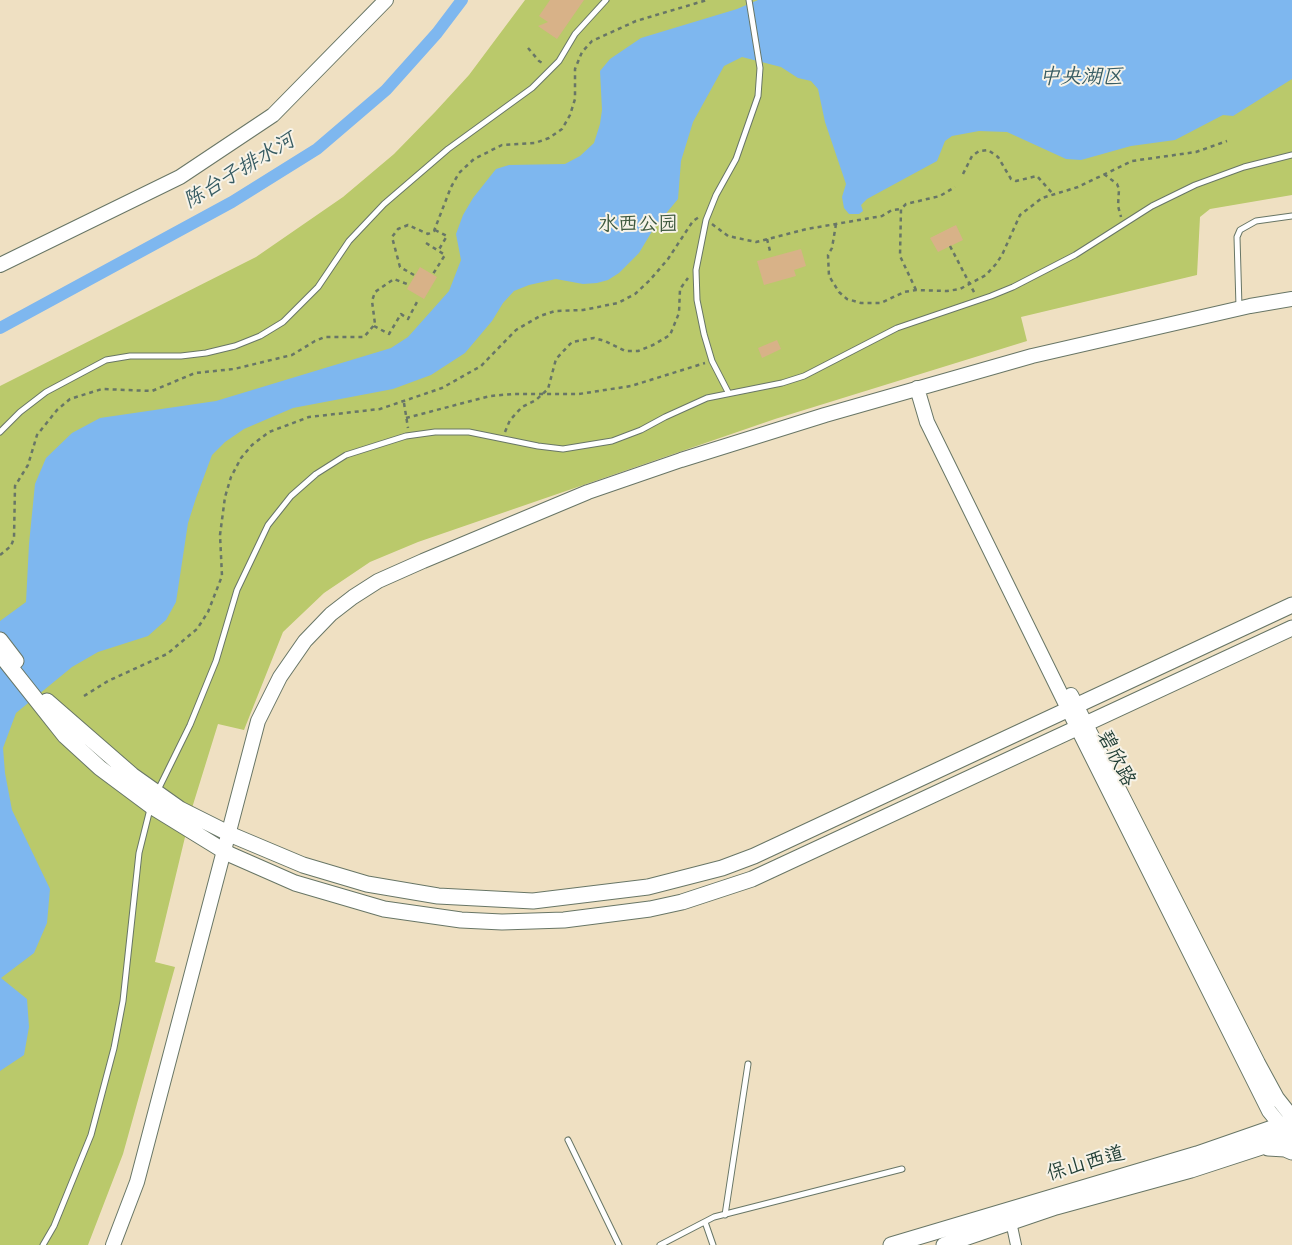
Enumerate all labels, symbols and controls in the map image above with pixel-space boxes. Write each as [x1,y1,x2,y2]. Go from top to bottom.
water label: 中央湖区 [1039,66,1123,92]
water label: 陈台子排水河 [180,129,300,215]
park label: 水西公园 [598,214,678,238]
street label: 碧欣路 [1091,727,1139,791]
street label: 保山西道 [1044,1142,1128,1188]

